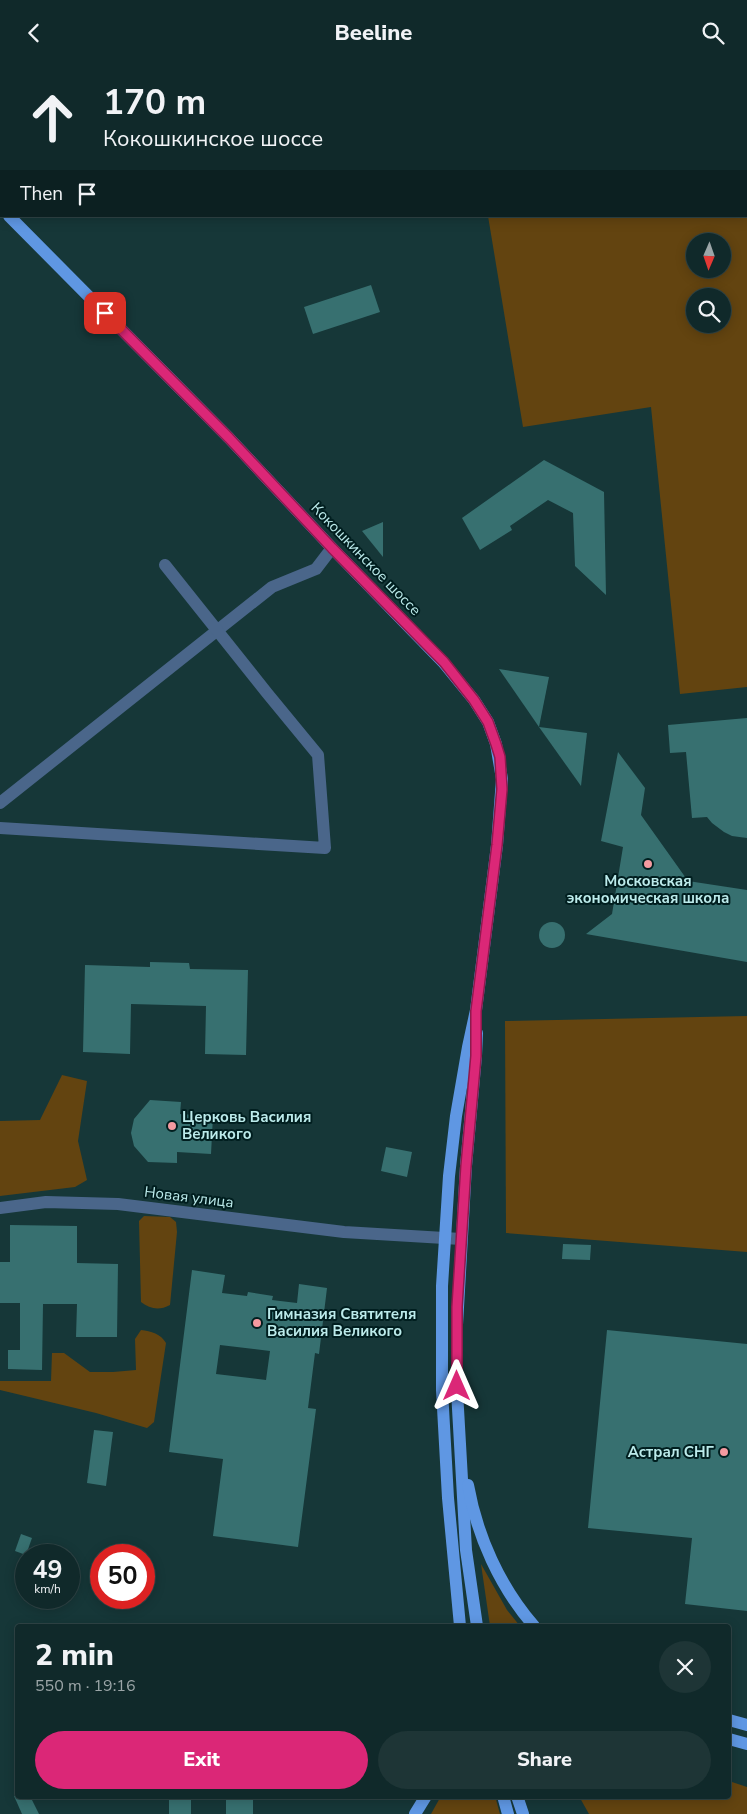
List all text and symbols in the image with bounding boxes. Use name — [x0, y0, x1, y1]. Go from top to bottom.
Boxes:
text: Beeline — [335, 18, 412, 48]
icon: back — [20, 19, 48, 47]
icon: search — [699, 19, 727, 47]
text: 170 m — [103, 79, 206, 126]
icon: ahead — [20, 85, 85, 150]
text: Кокошкинское шоссе — [103, 124, 323, 154]
icon: arrive — [73, 180, 101, 208]
text: Then — [20, 181, 63, 207]
north arrow — [686, 233, 731, 277]
map controls — [686, 233, 731, 333]
button: search — [686, 288, 731, 333]
pin — [84, 292, 126, 334]
icon: arrive — [91, 299, 119, 327]
street label: Кокошкинское шоссе — [307, 498, 425, 620]
marker: Московская экономическая школа — [642, 858, 654, 870]
place label: Московская экономическая школа — [567, 871, 729, 908]
place label: Церковь Василия Великого — [182, 1107, 311, 1144]
marker: Церковь Василия Великого — [166, 1120, 178, 1132]
street label: Новая улица — [143, 1182, 235, 1212]
place label: Гимназия Святителя Василия Великого — [267, 1304, 416, 1341]
marker: Гимназия Святителя Василия Великого — [251, 1317, 263, 1329]
position arrow — [430, 1359, 482, 1411]
place label: Астрал СНГ — [628, 1442, 715, 1462]
marker: Астрал СНГ — [718, 1446, 730, 1458]
speed limit sign: 50 — [90, 1544, 155, 1609]
text: 49 — [32, 1553, 63, 1587]
text: km/h — [34, 1581, 61, 1597]
text: 2 min — [35, 1635, 114, 1676]
button: close — [659, 1641, 711, 1693]
text: 550 m · 19:16 — [35, 1675, 136, 1697]
button: Exit — [35, 1731, 368, 1789]
button: Share — [378, 1731, 711, 1789]

